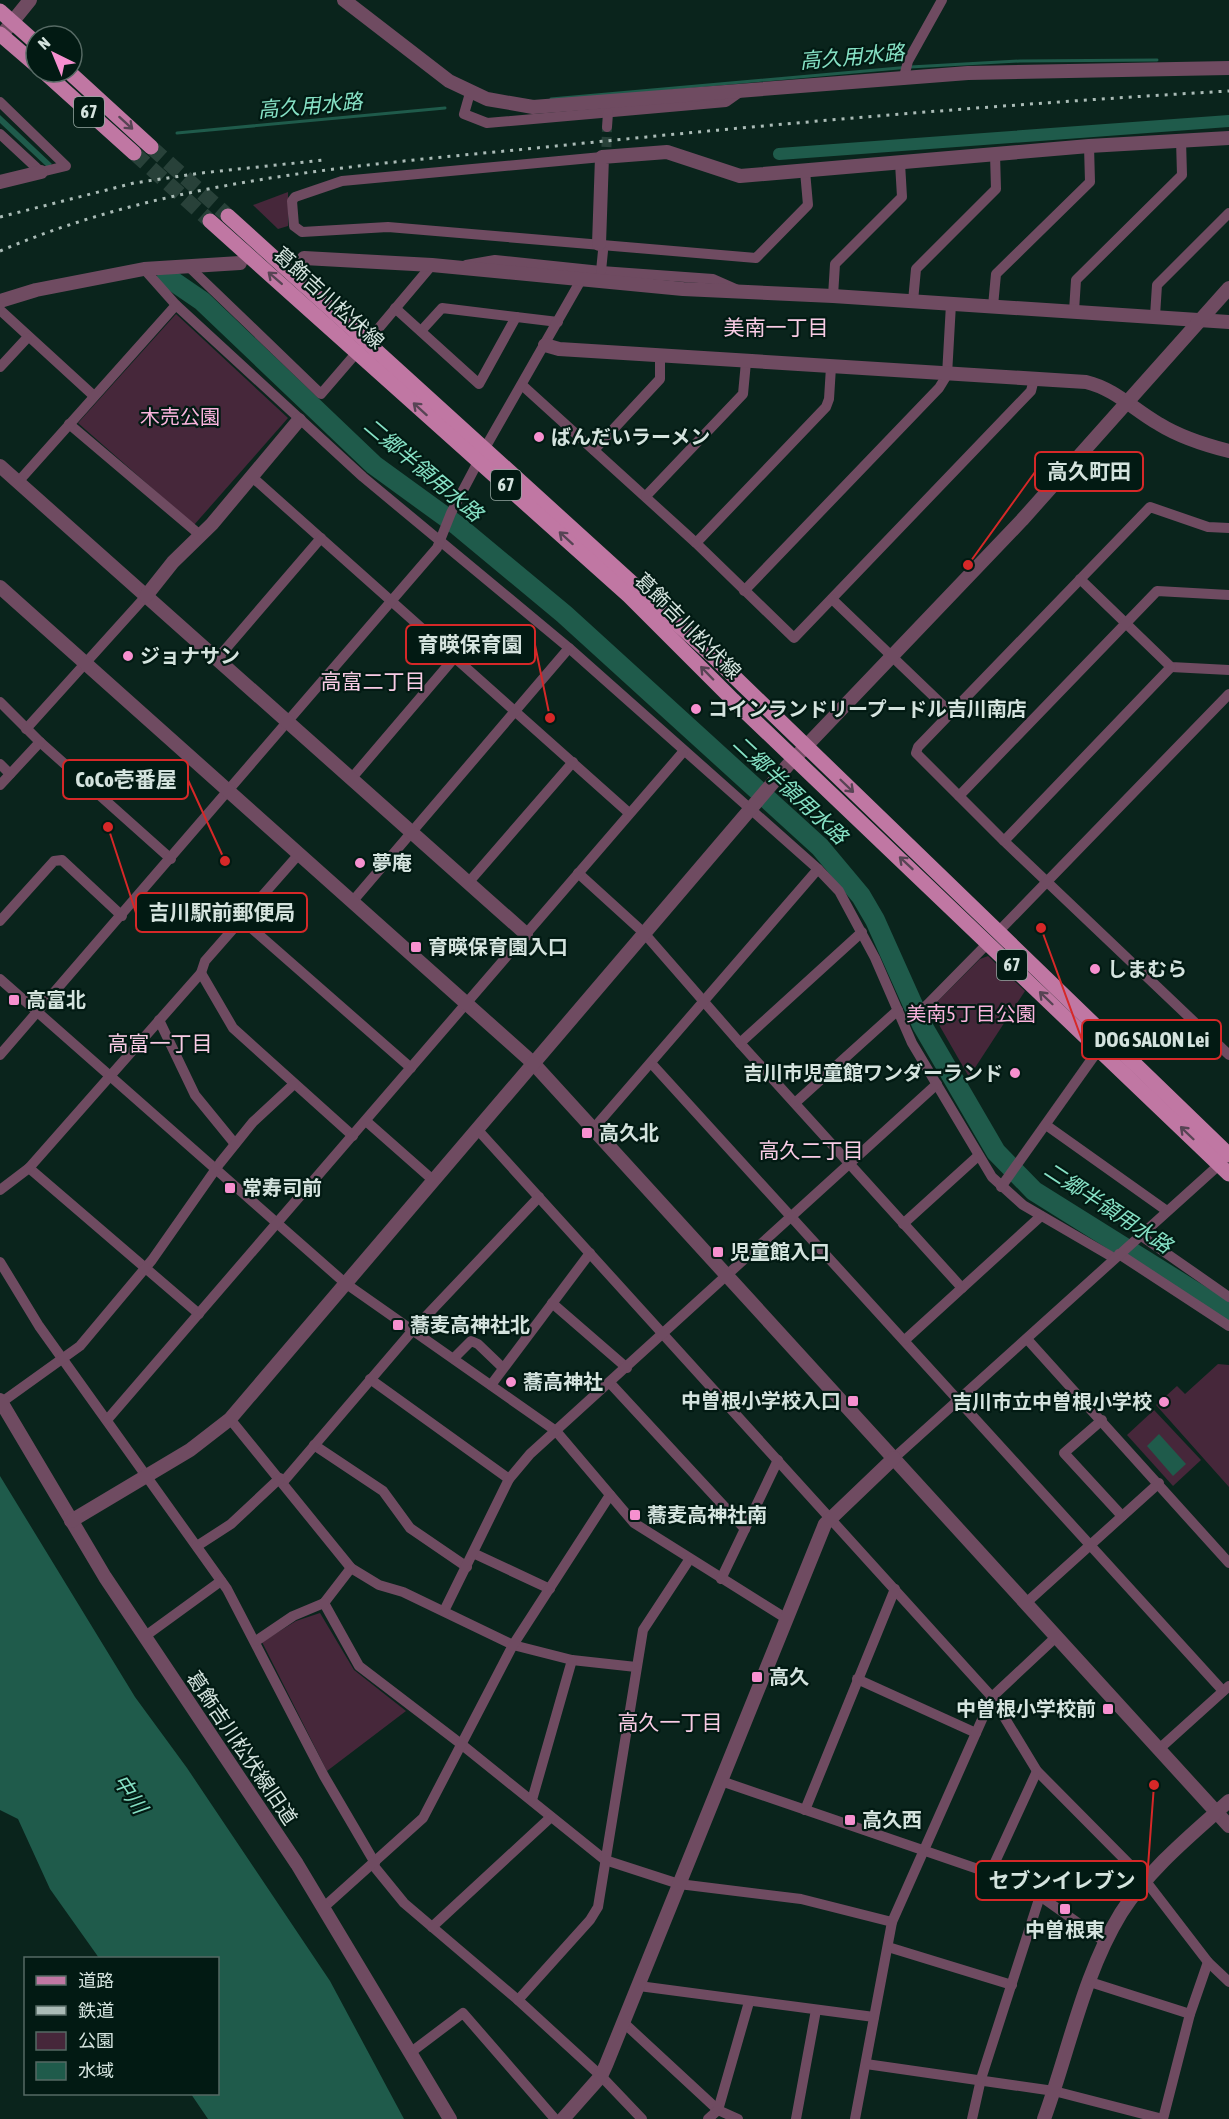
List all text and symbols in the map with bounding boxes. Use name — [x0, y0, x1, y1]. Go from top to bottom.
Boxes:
north arrow — [24, 24, 84, 84]
text: N — [34, 33, 53, 53]
water label: 高久用水路 — [799, 39, 907, 73]
water label: 高久用水路 — [257, 88, 365, 122]
road number: 67 — [74, 97, 104, 127]
one-way arrow — [118, 116, 133, 130]
street label: 葛飾吉川松伏線 — [270, 242, 389, 353]
one-way arrow — [268, 271, 283, 285]
district label: 美南一丁目 — [724, 315, 829, 339]
one-way arrow — [413, 401, 428, 416]
park label: 木売公園 — [140, 405, 220, 428]
water label: 二郷半領用水路 — [360, 413, 489, 527]
place label: ばんだいラーメン — [551, 425, 710, 448]
marker: ばんだいラーメン — [532, 430, 546, 444]
callout: 高久町田 — [1035, 452, 1143, 491]
text: 高久町田 — [1047, 459, 1131, 483]
road number: 67 — [491, 470, 521, 500]
one-way arrow — [559, 531, 574, 545]
street label: 葛飾吉川松伏線 — [631, 568, 746, 683]
callout: 育暎保育園 — [406, 625, 535, 664]
text: 育暎保育園 — [418, 632, 523, 656]
place label: ジョナサン — [140, 644, 240, 667]
marker: ジョナサン — [121, 649, 135, 663]
one-way arrow — [699, 666, 714, 681]
district label: 高富二丁目 — [321, 669, 426, 693]
place label: コインランドリープードル吉川南店 — [708, 697, 1027, 720]
marker: コインランドリープードル吉川南店 — [689, 702, 703, 716]
water label: 二郷半領用水路 — [729, 730, 854, 850]
callout: CoCo壱番屋 — [63, 760, 188, 799]
text: CoCo壱番屋 — [75, 767, 177, 791]
one-way arrow — [840, 778, 855, 793]
place label: 夢庵 — [372, 851, 412, 874]
one-way arrow — [898, 855, 913, 870]
marker: 夢庵 — [353, 856, 367, 870]
callout: 吉川駅前郵便局 — [136, 893, 307, 932]
text: 吉川駅前郵便局 — [149, 900, 296, 924]
place label: 育暎保育園入口 — [428, 935, 568, 958]
marker: 育暎保育園入口 — [409, 940, 423, 954]
road number: 67 — [997, 950, 1027, 980]
place label: しまむら — [1107, 957, 1187, 980]
marker: しまむら — [1088, 962, 1102, 976]
place label: 高富北 — [26, 988, 86, 1011]
one-way arrow — [1039, 990, 1054, 1005]
marker: 高富北 — [7, 993, 21, 1007]
park label: 美南5丁目公園 — [906, 1002, 1036, 1025]
callout: DOG SALON Lei — [1082, 1020, 1221, 1059]
text: DOG SALON Lei — [1095, 1027, 1209, 1051]
district label: 高富一丁目 — [108, 1031, 213, 1055]
place label: 吉川市児童館ワンダーランド — [743, 1061, 1003, 1084]
marker: 吉川市児童館ワンダーランド — [1008, 1066, 1022, 1080]
place label: 高久北 — [599, 1121, 659, 1144]
marker: 高久北 — [580, 1126, 594, 1140]
one-way arrow — [1179, 1126, 1194, 1140]
district label: 高久二丁目 — [759, 1138, 864, 1162]
water label: 二郷半領用水路 — [1040, 1157, 1178, 1258]
place label: 常寿司前 — [242, 1176, 322, 1199]
marker: 常寿司前 — [223, 1181, 237, 1195]
place label: 児童館入口 — [730, 1240, 830, 1263]
marker: 児童館入口 — [711, 1245, 725, 1259]
place label: 蕎麦高神社北 — [410, 1313, 530, 1336]
marker: 蕎麦高神社北 — [391, 1318, 405, 1332]
place label: 蕎高神社 — [523, 1370, 603, 1393]
marker: 蕎高神社 — [504, 1375, 518, 1389]
place label: 中曽根小学校入口 — [681, 1389, 841, 1412]
place label: 吉川市立中曽根小学校 — [952, 1390, 1152, 1413]
marker: 中曽根小学校入口 — [846, 1394, 860, 1408]
marker: 吉川市立中曽根小学校 — [1157, 1395, 1171, 1409]
place label: 蕎麦高神社南 — [647, 1503, 767, 1526]
marker: 蕎麦高神社南 — [628, 1508, 642, 1522]
place label: 高久 — [769, 1665, 809, 1688]
street label: 葛飾吉川松伏線旧道 — [183, 1667, 302, 1829]
marker: 高久 — [750, 1670, 764, 1684]
place label: 中曽根小学校前 — [956, 1697, 1096, 1720]
marker: 中曽根小学校前 — [1101, 1702, 1115, 1716]
district label: 高久一丁目 — [618, 1710, 723, 1734]
water label: 中川 — [109, 1769, 154, 1819]
place label: 高久西 — [862, 1808, 922, 1831]
marker: 高久西 — [843, 1813, 857, 1827]
callout: セブンイレブン — [976, 1861, 1147, 1900]
text: セブンイレブン — [989, 1868, 1136, 1892]
marker: 中曽根東 — [1058, 1902, 1072, 1916]
place label: 中曽根東 — [1025, 1918, 1105, 1941]
legend — [24, 1957, 219, 2095]
text: 道路 — [78, 1970, 114, 1991]
text: 鉄道 — [78, 2000, 114, 2021]
text: 公園 — [78, 2030, 114, 2051]
text: 水域 — [78, 2060, 114, 2081]

